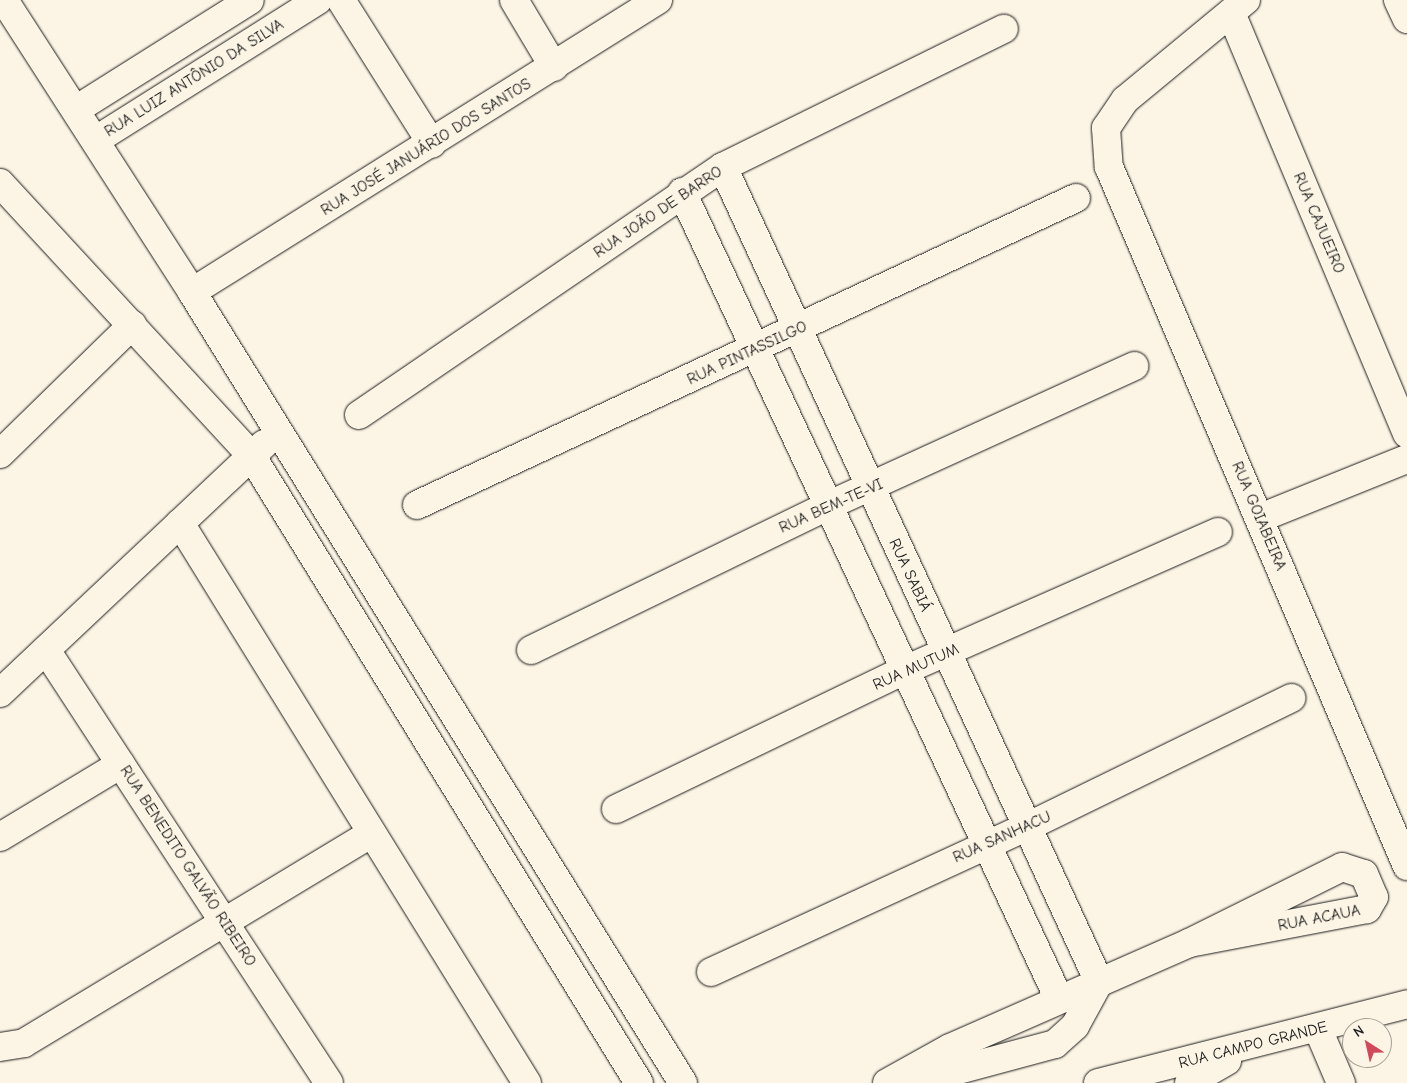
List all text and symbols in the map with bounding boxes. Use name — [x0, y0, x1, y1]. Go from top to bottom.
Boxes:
street label: RUA LUIZ ANTÔNIO DA SILVA — [101, 15, 287, 141]
street label: RUA JOSÉ JANUÁRIO DOS SANTOS — [317, 74, 535, 220]
street label: RUA JOÃO DE BARRO — [590, 162, 726, 262]
street label: RUA CAJUEIRO — [1289, 169, 1349, 277]
street label: RUA PINTASSILGO — [684, 317, 810, 389]
street label: RUA GOIABEIRA — [1227, 459, 1291, 573]
street label: RUA BEM-TE-VI — [776, 474, 886, 538]
street label: RUA SABIÁ — [885, 535, 935, 615]
street label: RUA MUTUM — [870, 639, 962, 695]
street label: RUA BENEDITO GALVÃO RIBEIRO — [116, 762, 260, 970]
street label: RUA SANHACU — [950, 807, 1054, 867]
street label: RUA ACAUA — [1276, 901, 1362, 935]
street label: RUA CAMPO GRANDE — [1177, 1017, 1329, 1073]
north arrow — [1342, 1018, 1392, 1068]
text: N — [1350, 1022, 1367, 1041]

